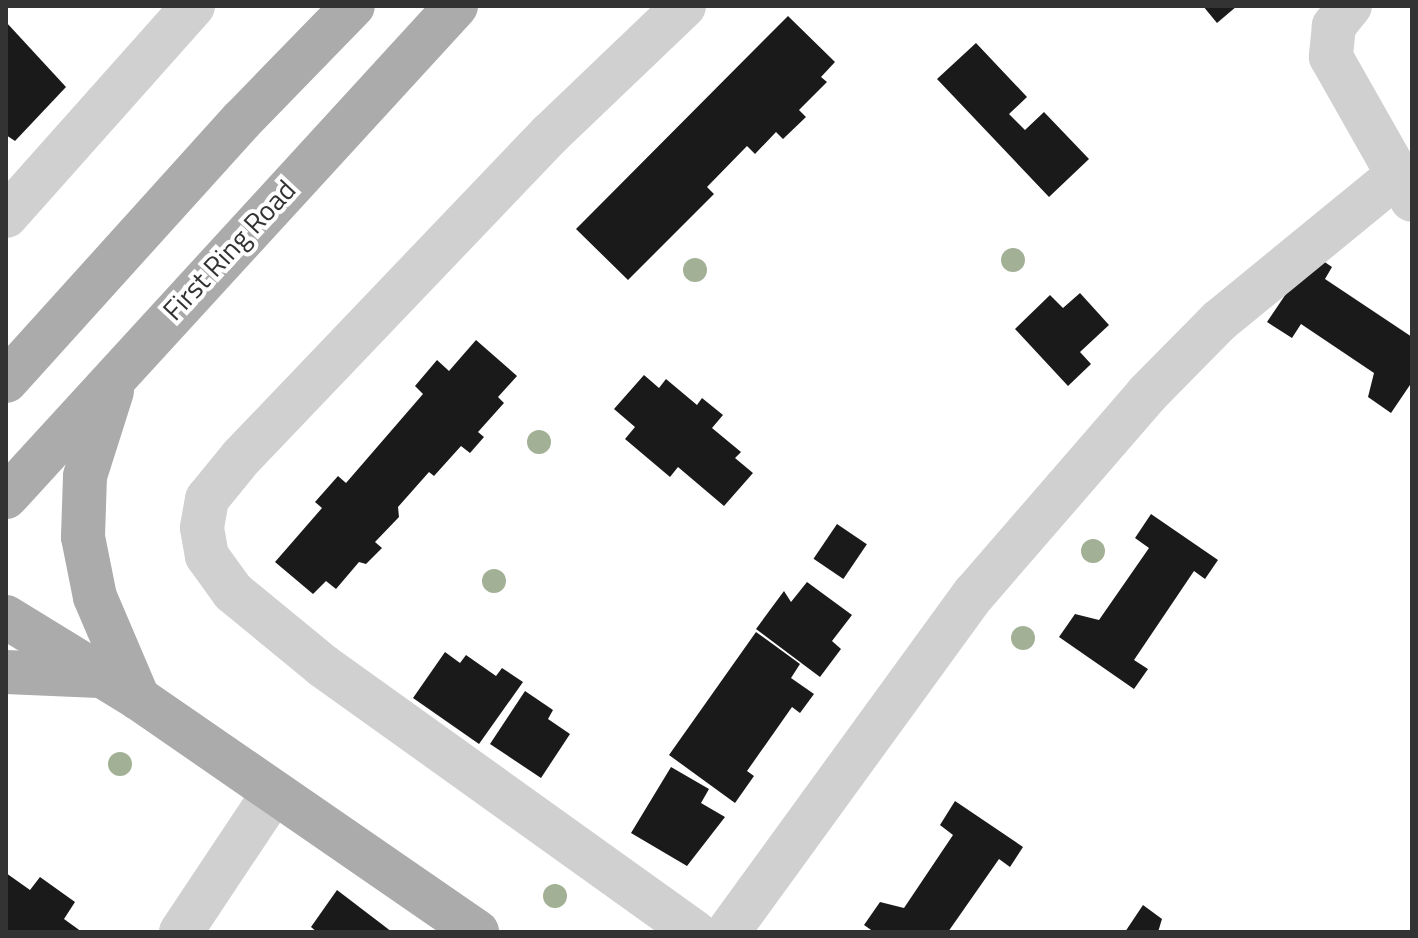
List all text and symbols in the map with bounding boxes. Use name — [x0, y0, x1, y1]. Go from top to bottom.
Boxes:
street label: First Ring Road — [156, 173, 302, 327]

